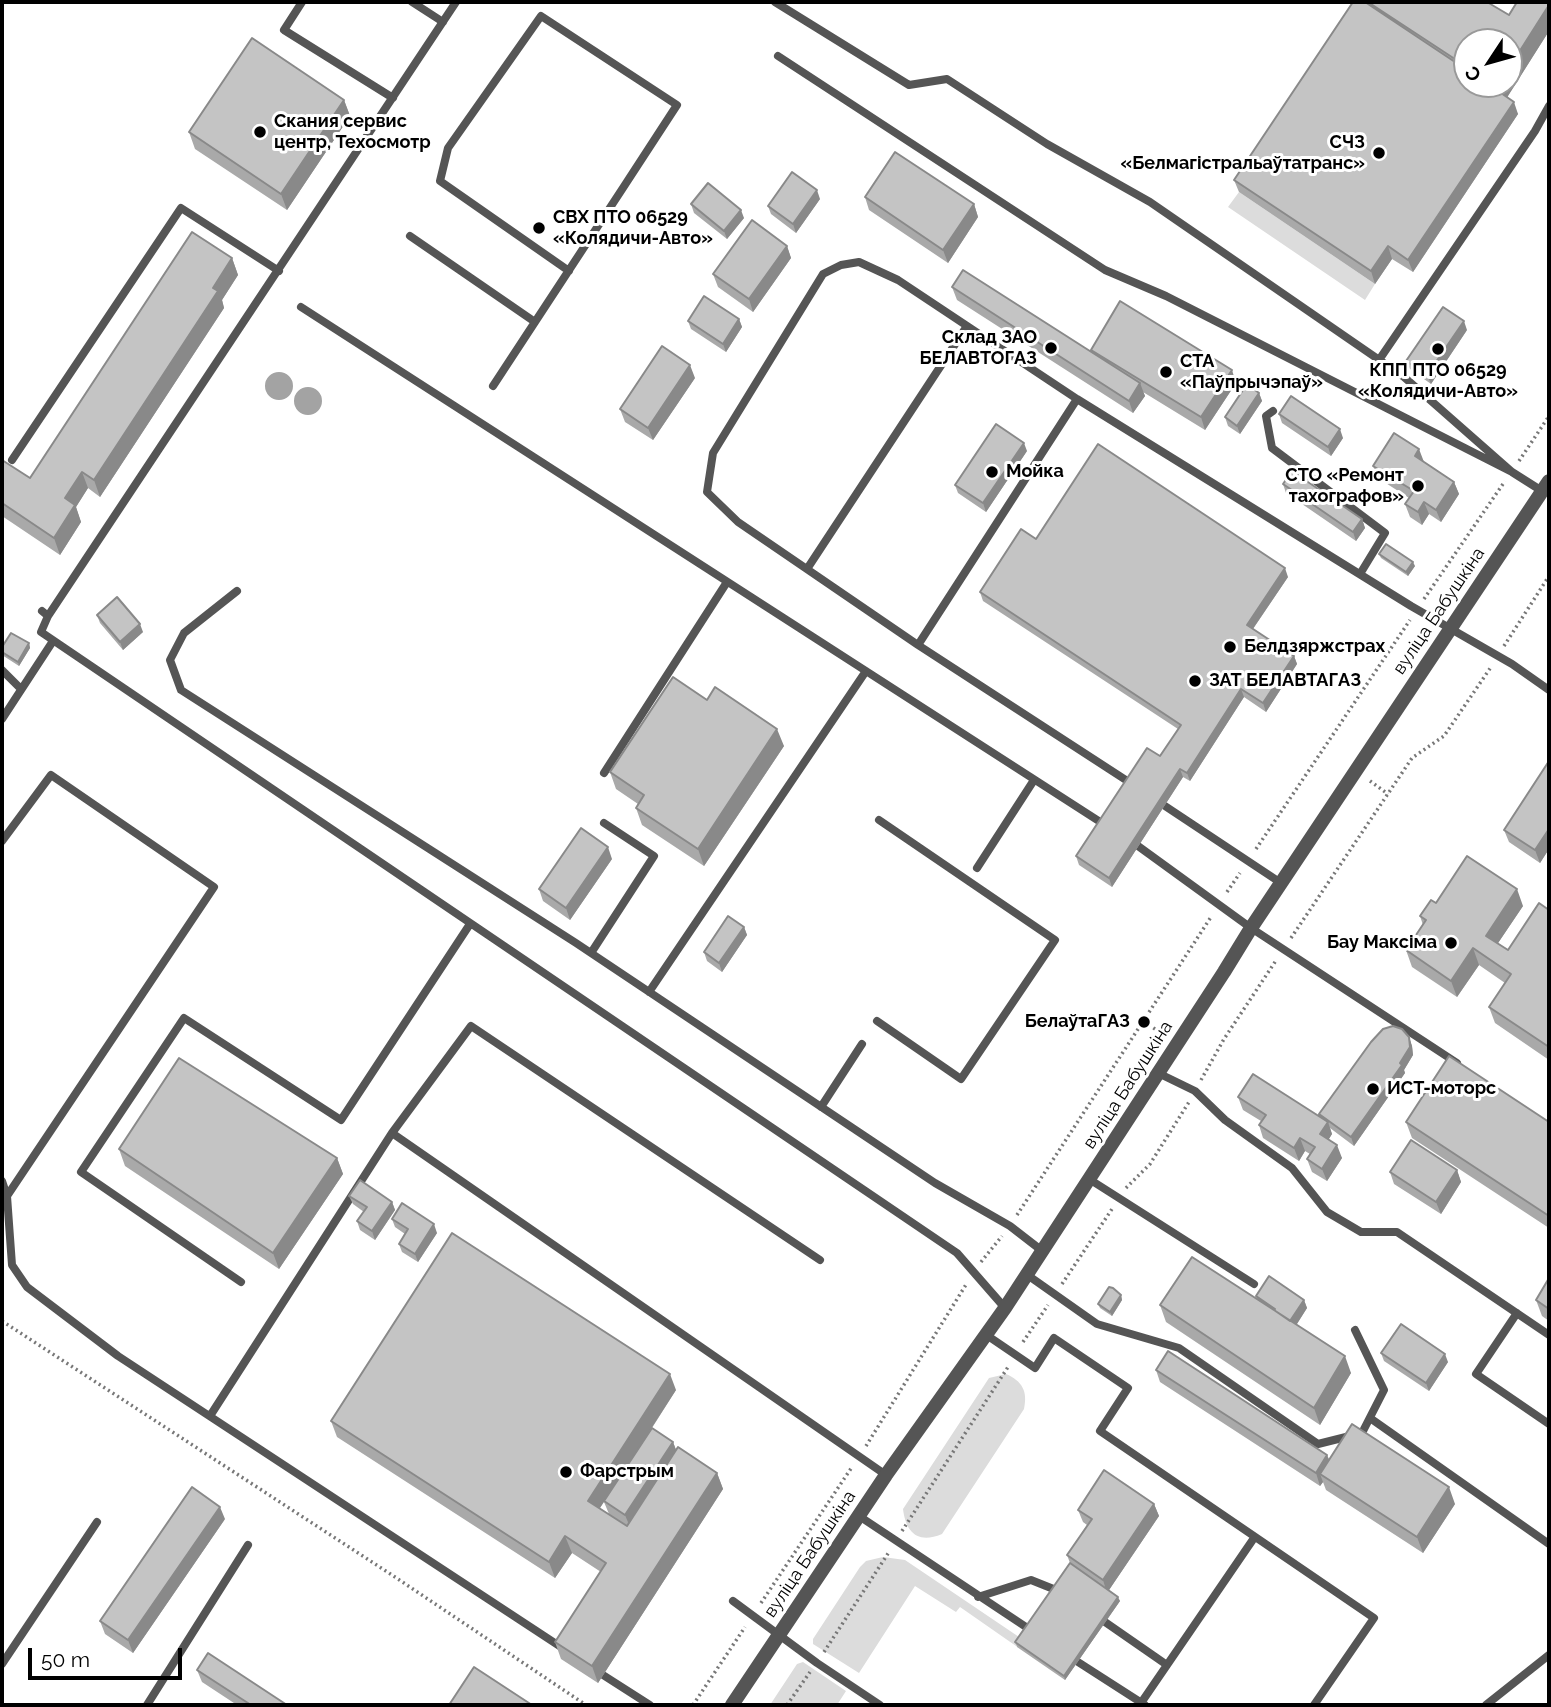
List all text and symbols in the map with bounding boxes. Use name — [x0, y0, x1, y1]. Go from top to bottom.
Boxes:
north arrow — [1453, 28, 1523, 98]
text: С — [1460, 62, 1485, 86]
place label: Скания сервис центр, Техосмотр — [274, 111, 431, 154]
marker: Скания сервис центр, Техосмотр — [252, 124, 268, 140]
place label: СЧЗ «Белмагістральаўтатранс» — [1121, 132, 1365, 174]
marker: СЧЗ «Белмагістральаўтатранс» — [1371, 145, 1387, 161]
place label: СВХ ПТО 06529 «Колядичи-Авто» — [553, 207, 713, 249]
marker: СВХ ПТО 06529 «Колядичи-Авто» — [531, 220, 547, 236]
place label: Склад ЗАО БЕЛАВТОГАЗ — [920, 327, 1037, 370]
marker: Склад ЗАО БЕЛАВТОГАЗ — [1043, 340, 1059, 356]
marker: КПП ПТО 06529 «Колядичи-Авто» — [1430, 341, 1446, 357]
place label: СТА «Паўпрычэпаў» — [1180, 351, 1323, 394]
place label: КПП ПТО 06529 «Колядичи-Авто» — [1358, 360, 1518, 402]
marker: СТА «Паўпрычэпаў» — [1158, 364, 1174, 380]
place label: Мойка — [1006, 461, 1064, 483]
marker: Мойка — [984, 464, 1000, 480]
place label: СТО «Ремонт тахографов» — [1285, 465, 1404, 508]
marker: СТО «Ремонт тахографов» — [1410, 478, 1426, 494]
street label: вуліца Бабушкіна — [1389, 544, 1489, 678]
place label: Белдзяржстрах — [1244, 636, 1385, 658]
marker: Белдзяржстрах — [1222, 639, 1238, 655]
place label: ЗАТ БЕЛАВТАГАЗ — [1209, 670, 1361, 692]
marker: ЗАТ БЕЛАВТАГАЗ — [1187, 673, 1203, 689]
place label: Бау Максіма — [1327, 932, 1437, 954]
marker: Бау Максіма — [1443, 935, 1459, 951]
place label: БелаўтаГАЗ — [1025, 1011, 1130, 1033]
marker: БелаўтаГАЗ — [1136, 1014, 1152, 1030]
street label: вуліца Бабушкіна — [1079, 1017, 1177, 1153]
place label: ИСТ-моторс — [1387, 1078, 1496, 1100]
marker: ИСТ-моторс — [1365, 1081, 1381, 1097]
place label: Фарстрым — [580, 1461, 674, 1483]
marker: Фарстрым — [558, 1464, 574, 1480]
street label: вуліца Бабушкіна — [760, 1487, 860, 1621]
scale bar — [32, 1634, 186, 1678]
text: 50 m — [41, 1647, 90, 1672]

